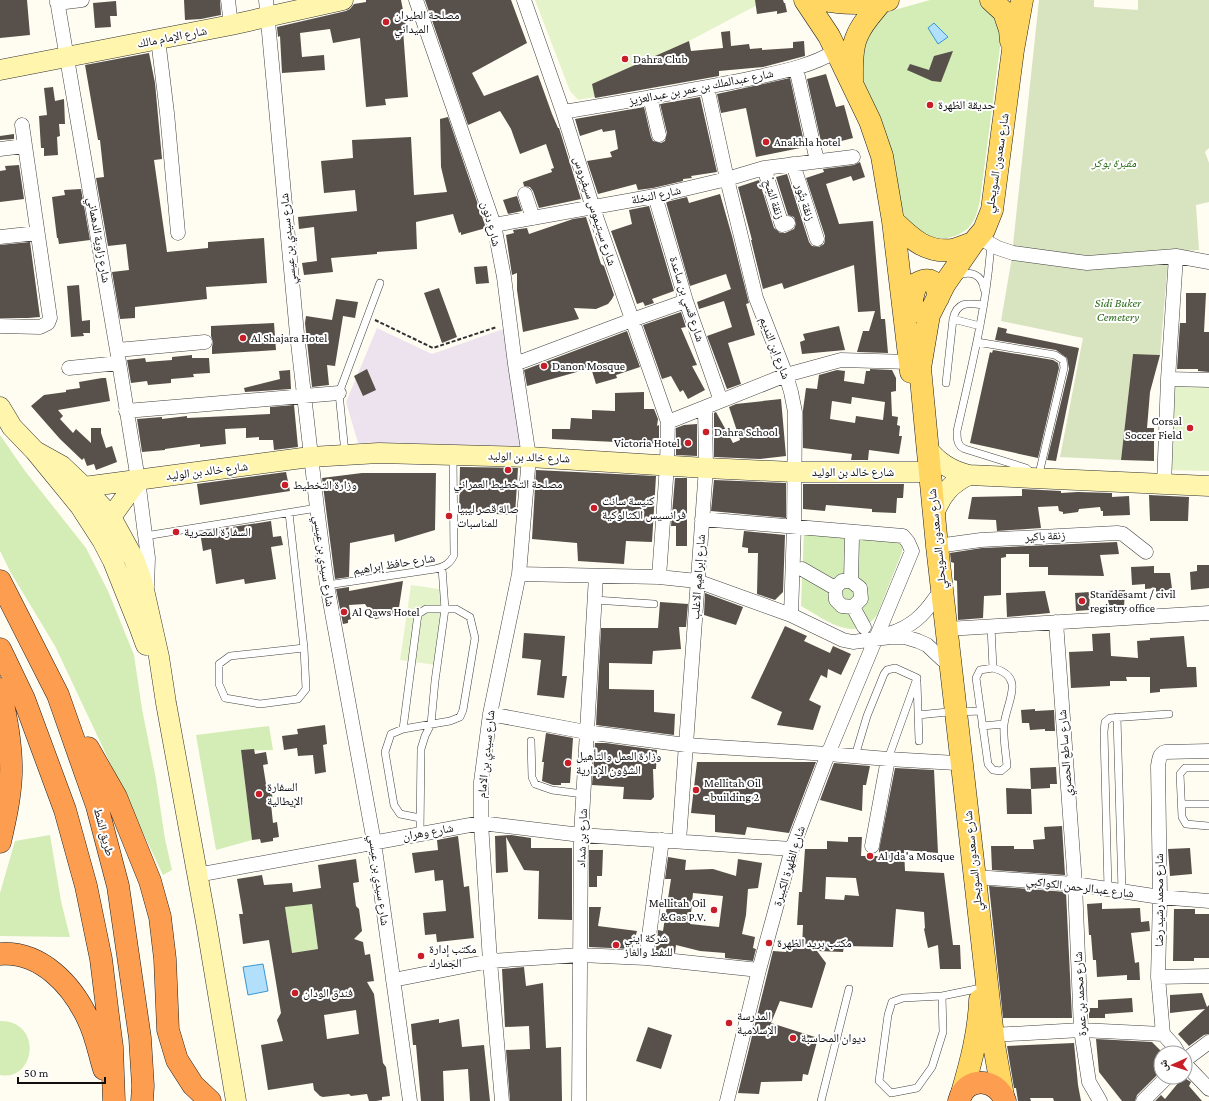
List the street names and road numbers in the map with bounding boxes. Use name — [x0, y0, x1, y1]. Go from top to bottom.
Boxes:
street label: شارع الإمام مالك — [136, 23, 208, 52]
street label: شارع عبدالملك بن عمر بن عبدالعزيز — [626, 66, 775, 109]
street label: شارع سعدون السويحلي — [982, 112, 1015, 214]
street label: شارع سبتيموس سيفيروس — [570, 155, 619, 268]
street label: ْزنقة الشِحٍ — [758, 177, 787, 222]
street label: زنقة بتٌور — [792, 181, 818, 223]
street label: شارع النخلة — [630, 183, 682, 208]
street label: شارع سيدي بن عيسي — [277, 192, 302, 285]
street label: شارع زاوية الدهماني — [82, 196, 113, 285]
street label: شارع دنون — [477, 200, 504, 248]
street label: شارع قسي بن ساعدة — [664, 255, 707, 344]
street label: شارع ابن النديم — [756, 315, 793, 382]
street label: شارع خالد بن الوليد — [488, 449, 570, 466]
street label: شارع خالد بن الوليد — [165, 459, 249, 484]
street label: شارع خالد بن الوليد — [812, 465, 894, 480]
street label: شارع سعدون السويحلي — [925, 488, 952, 590]
street label: شارع سيدي بن عيسي — [308, 515, 337, 608]
street label: زنقة باكير — [1023, 528, 1066, 544]
street label: شارع إبراهيم الاغلب — [688, 534, 709, 620]
street label: شارع حافظ إبراهيم — [352, 551, 436, 578]
street label: شارع سيدي بن الامام — [474, 709, 501, 799]
street label: شارع ساطع الحصري — [1055, 709, 1078, 797]
street label: طريق الشط — [91, 806, 117, 858]
street label: شارع بن شداد — [574, 808, 591, 868]
street label: شارع سعدون السويحلي — [961, 810, 988, 912]
street label: شارع وهران — [401, 821, 455, 844]
street label: شارع الظهرة الكبيرة — [770, 824, 809, 908]
street label: شارع سيدي بن عيسي — [363, 834, 392, 927]
street label: شارع محمد رشيد رضا — [1152, 853, 1167, 947]
street label: شارع عبدالرحمن الكواكبي — [1025, 873, 1135, 904]
street label: شارع محمد بن عمرة — [1071, 951, 1090, 1037]

